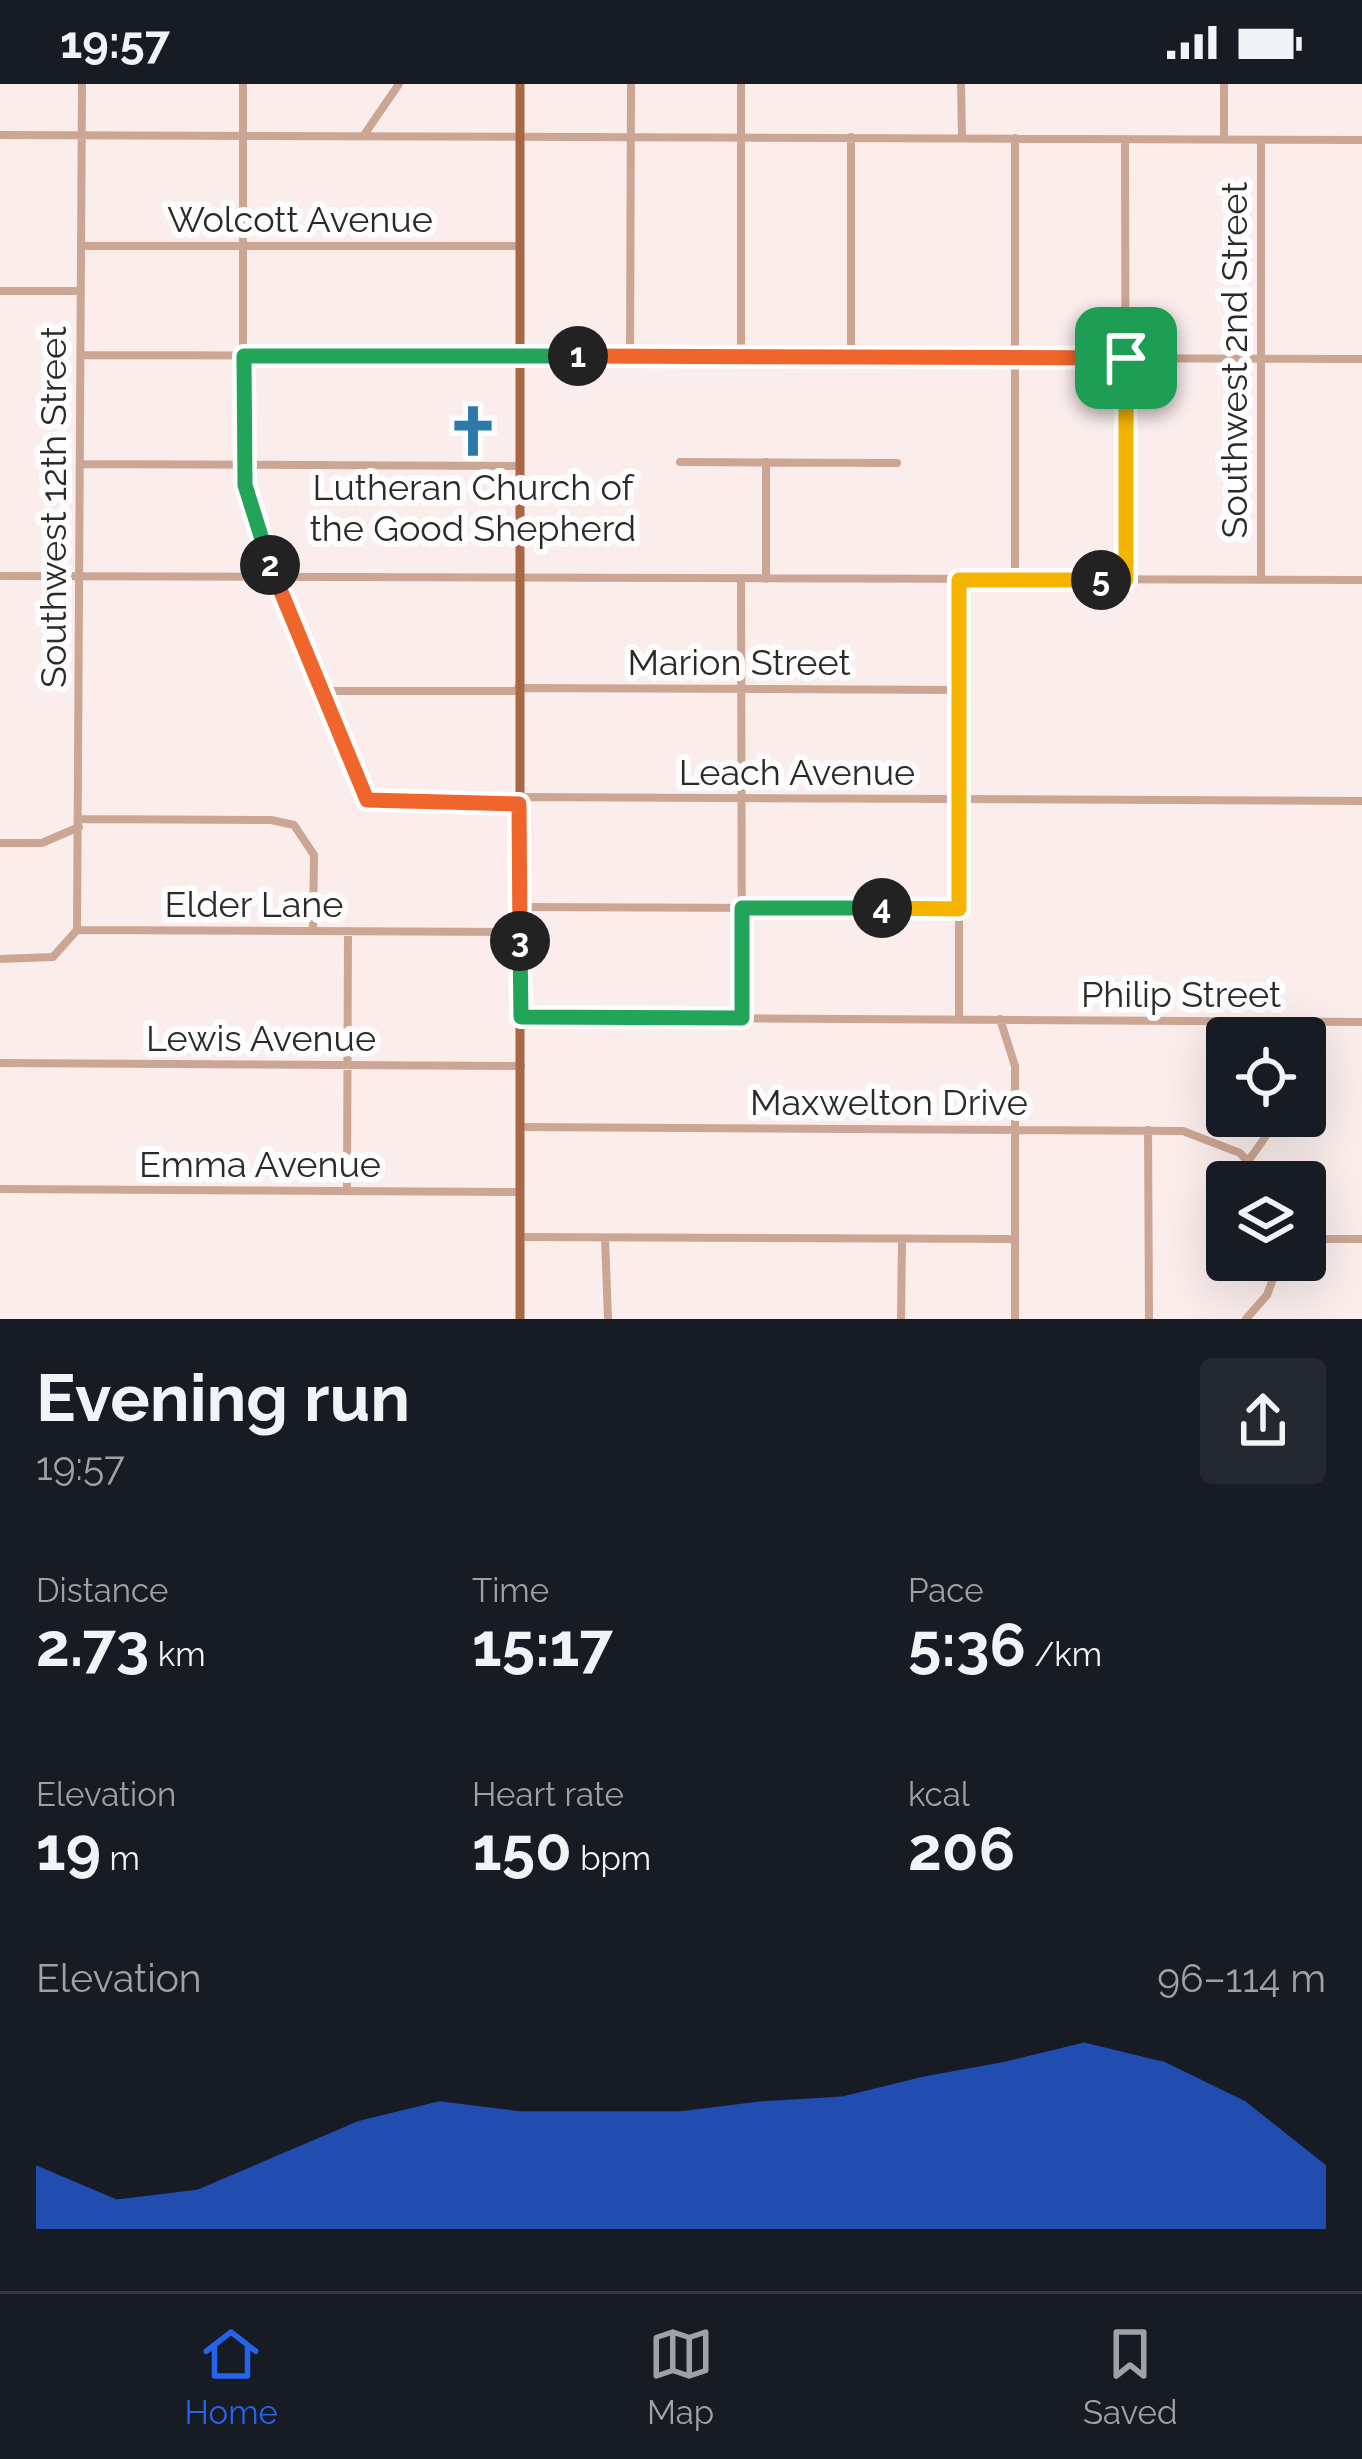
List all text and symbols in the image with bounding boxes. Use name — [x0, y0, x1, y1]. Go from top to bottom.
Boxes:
text: 19:57 — [60, 16, 170, 69]
street label: Southwest 2nd Street — [1213, 182, 1255, 538]
street label: Wolcott Avenue — [167, 198, 433, 240]
pin — [1075, 307, 1177, 409]
icon: arrive — [1093, 325, 1159, 391]
street label: Southwest 12th Street — [32, 326, 74, 688]
pin: 1 — [548, 326, 608, 386]
text: 1 — [570, 336, 586, 375]
church icon: Lutheran Church of the Good Shepherd — [444, 402, 502, 460]
place label: Lutheran Church of the Good Shepherd — [310, 466, 636, 549]
pin: 2 — [240, 535, 300, 595]
text: 2 — [261, 545, 279, 584]
pin: 5 — [1071, 550, 1131, 610]
text: 5 — [1092, 560, 1110, 599]
street label: Marion Street — [628, 641, 850, 683]
street label: Leach Avenue — [679, 751, 915, 793]
pin: 4 — [852, 878, 912, 938]
street label: Elder Lane — [165, 883, 343, 925]
text: 4 — [873, 888, 891, 927]
pin: 3 — [490, 911, 550, 971]
text: 3 — [511, 921, 529, 960]
street label: Philip Street — [1081, 973, 1281, 1015]
street label: Lewis Avenue — [146, 1017, 376, 1059]
map controls — [1206, 1017, 1326, 1281]
button: locate — [1206, 1017, 1326, 1137]
street label: Maxwelton Drive — [750, 1081, 1028, 1123]
street label: Emma Avenue — [139, 1143, 381, 1185]
button: layers — [1206, 1161, 1326, 1281]
button: share — [1200, 1358, 1326, 1484]
text: Evening run — [36, 1359, 410, 1436]
text: 19:57 — [36, 1443, 125, 1489]
text: Distance — [36, 1571, 168, 1610]
text: Time — [472, 1571, 549, 1610]
text: Pace — [908, 1571, 984, 1610]
text: 2.73 — [36, 1610, 149, 1680]
text: 15:17 — [472, 1610, 613, 1680]
text: 5:36 — [908, 1610, 1026, 1680]
text: km — [149, 1635, 206, 1674]
text: /km — [1026, 1635, 1102, 1674]
text: Elevation — [36, 1775, 176, 1814]
text: Heart rate — [472, 1775, 624, 1814]
text: kcal — [908, 1775, 970, 1814]
text: 19 — [36, 1814, 101, 1884]
text: 150 — [472, 1814, 572, 1884]
text: 206 — [908, 1814, 1015, 1884]
text: m — [101, 1839, 140, 1878]
text: bpm — [572, 1839, 651, 1878]
text: Elevation — [36, 1955, 202, 2001]
text: 96–114 m — [1157, 1955, 1326, 2001]
tab: Home — [185, 2321, 278, 2432]
tab: Map — [647, 2321, 714, 2432]
tab: Saved — [1083, 2321, 1177, 2432]

